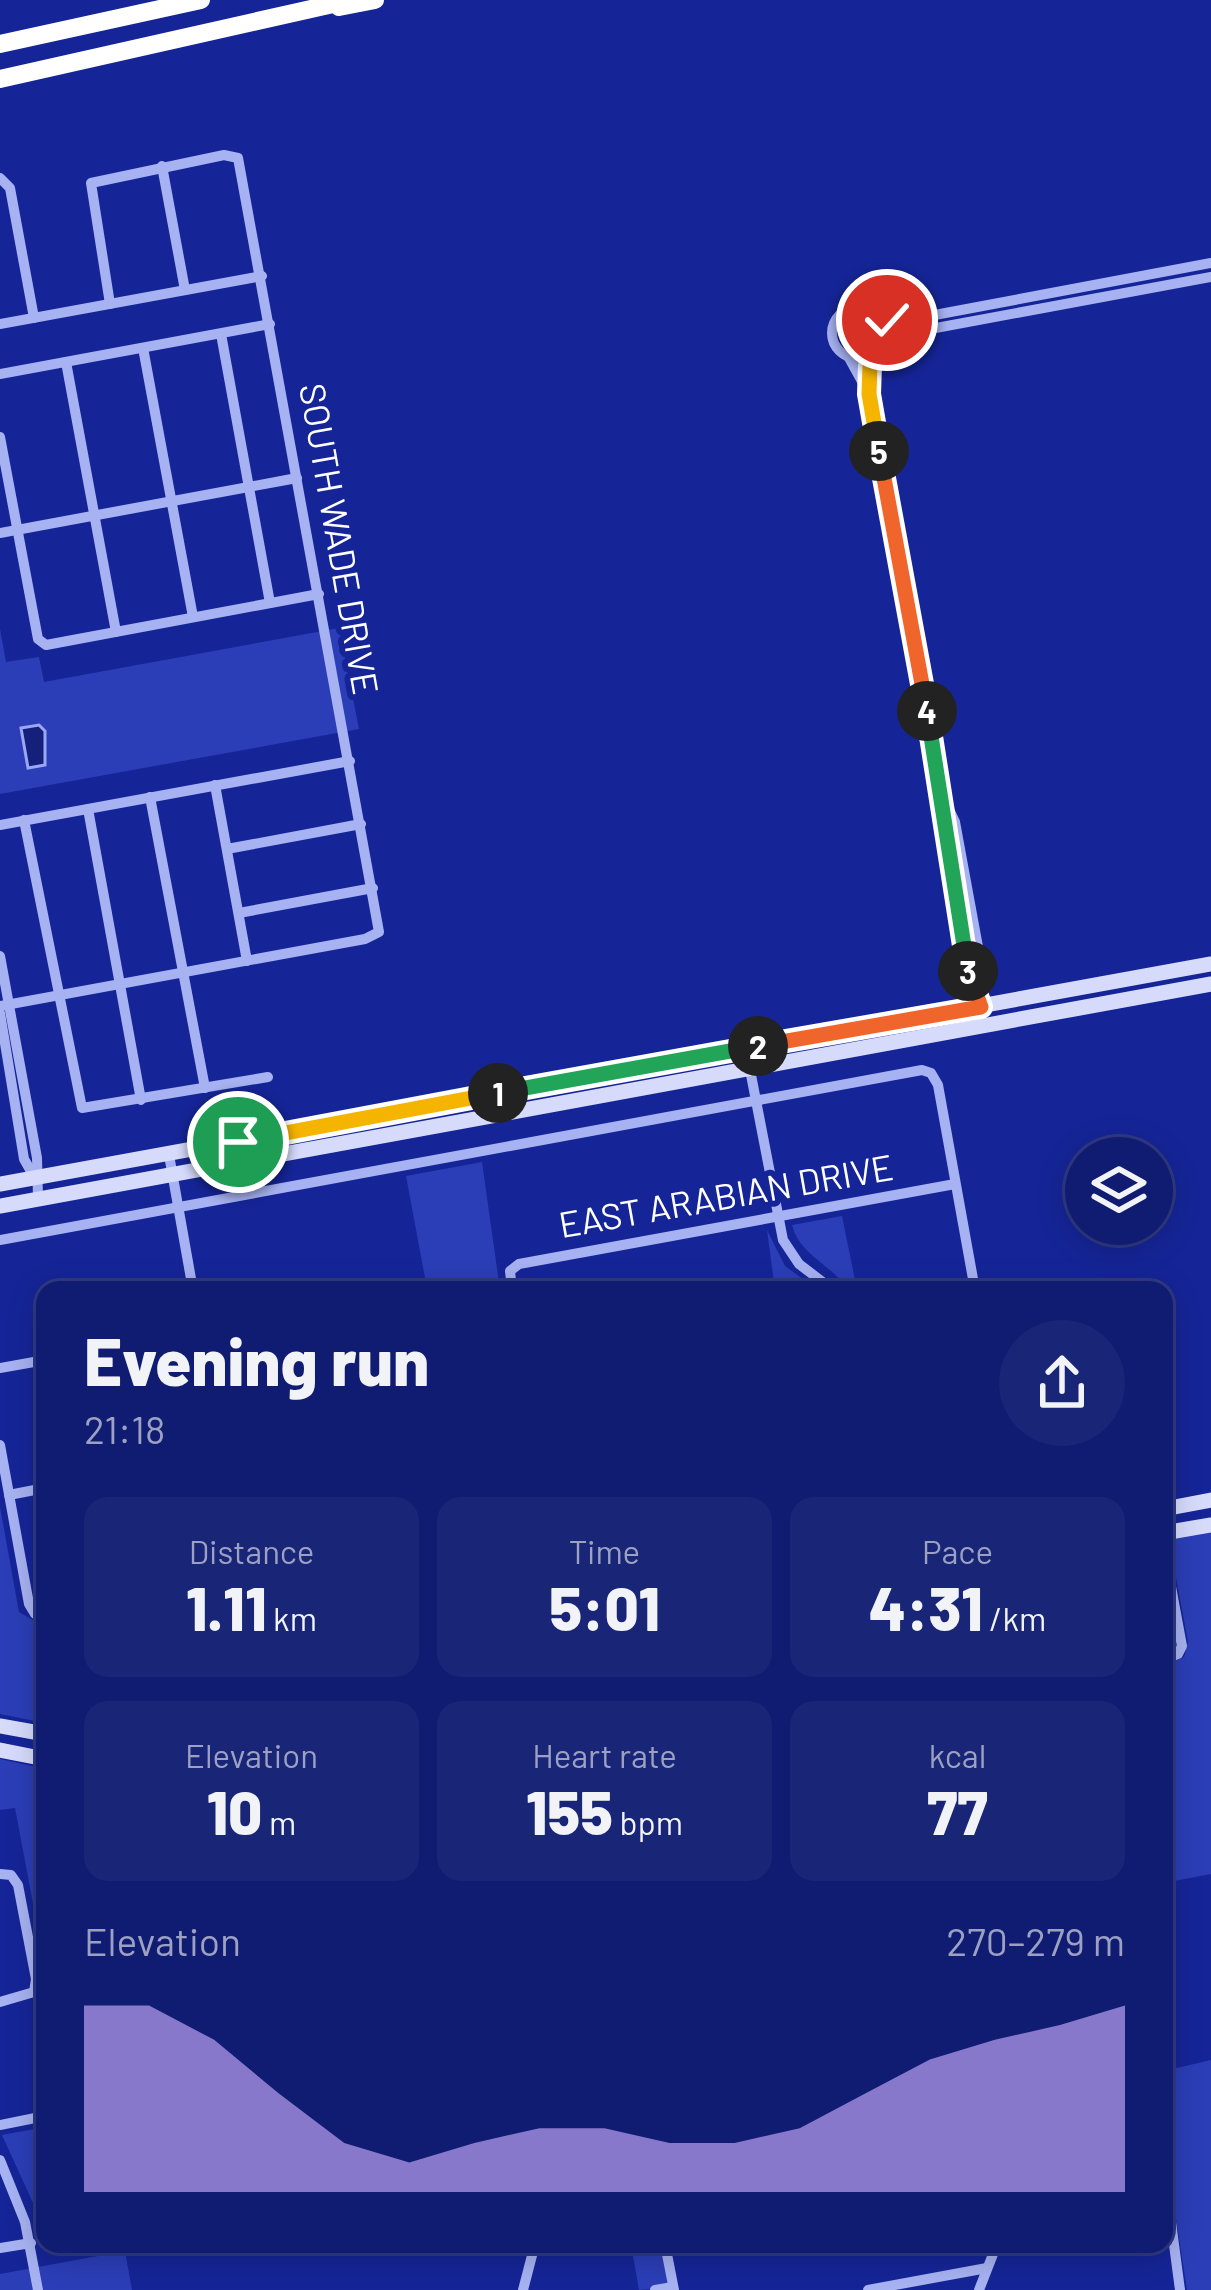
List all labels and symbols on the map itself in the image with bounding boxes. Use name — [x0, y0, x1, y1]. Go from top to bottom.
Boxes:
pin — [836, 269, 938, 371]
street label: SOUTH WADE DRIVE — [292, 380, 389, 698]
pin: 5 — [849, 421, 909, 481]
pin: 4 — [897, 681, 957, 741]
pin: 3 — [938, 941, 998, 1001]
pin: 2 — [728, 1016, 788, 1076]
pin: 1 — [468, 1063, 528, 1123]
pin — [187, 1091, 289, 1193]
street label: EAST ARABIAN DRIVE — [555, 1144, 896, 1245]

